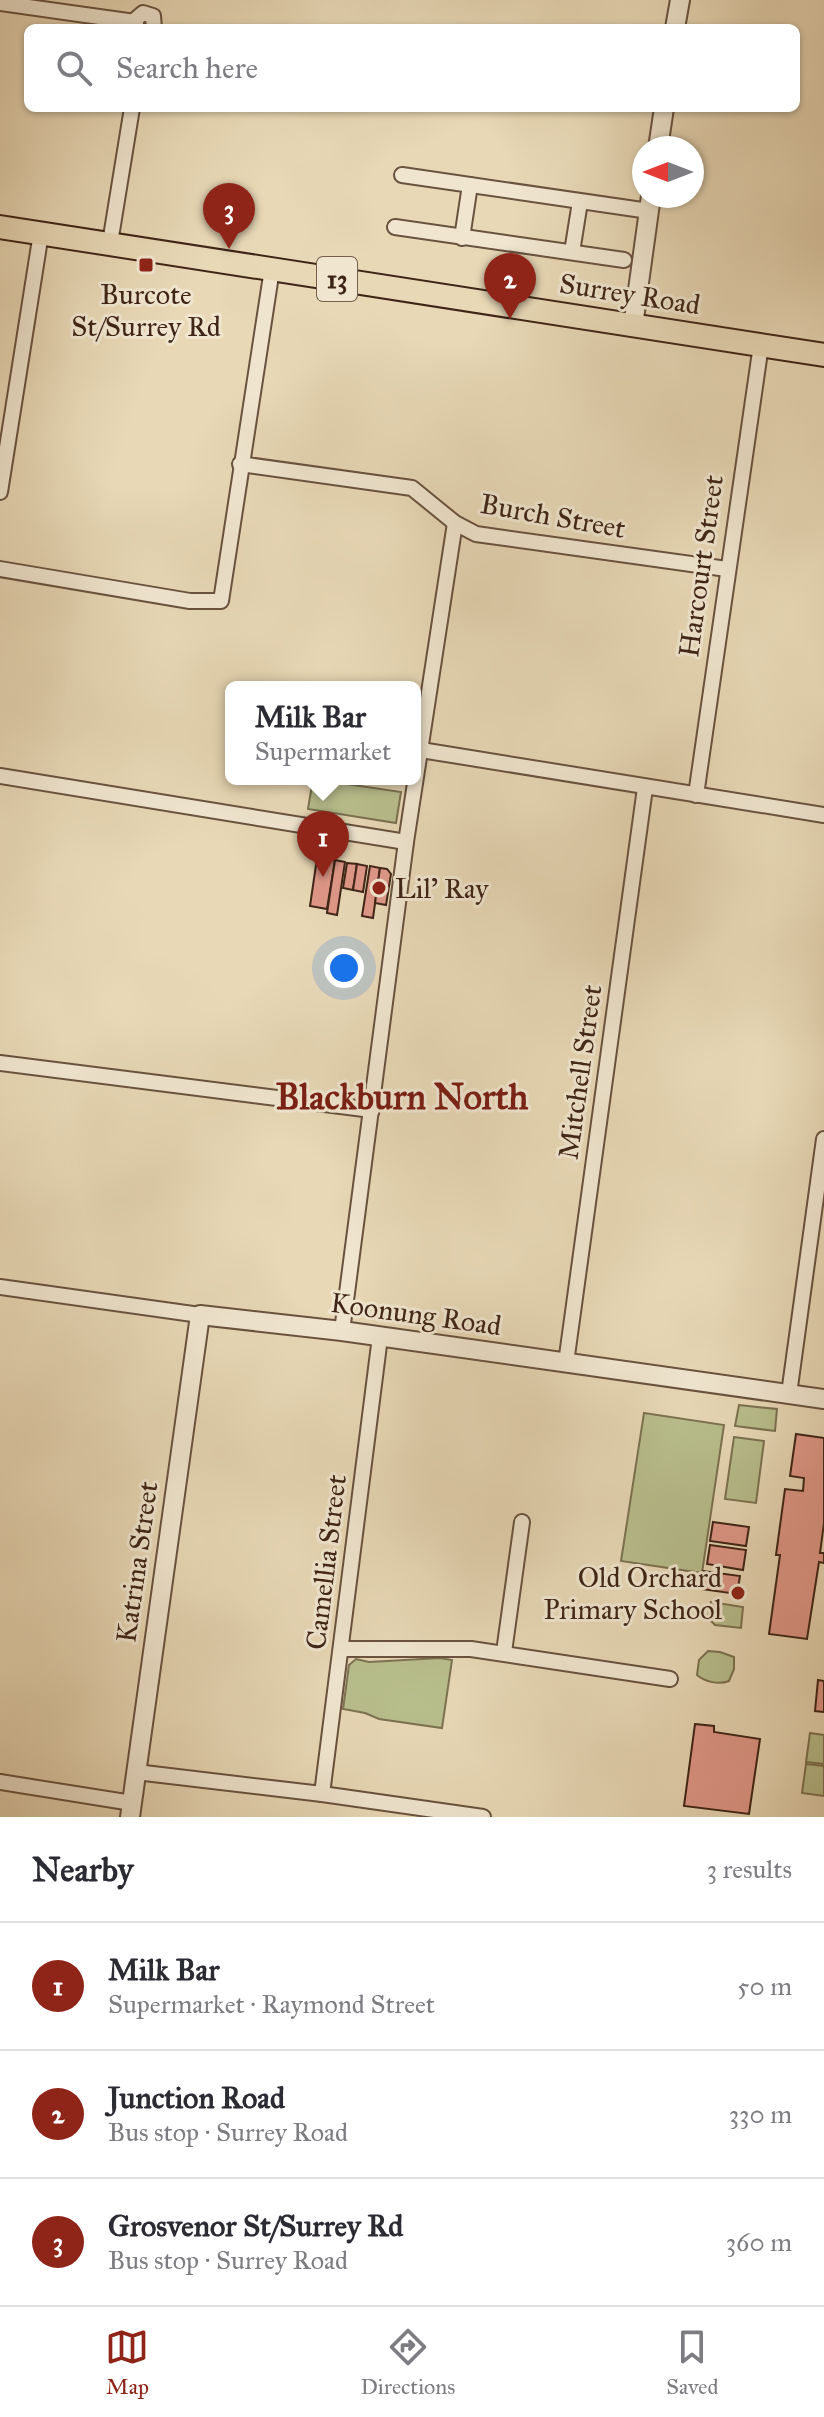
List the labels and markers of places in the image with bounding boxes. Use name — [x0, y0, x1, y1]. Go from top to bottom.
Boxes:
pin: 3 — [203, 183, 255, 249]
pin: 2 — [484, 253, 536, 319]
marker: Burcote St/Surrey Rd — [137, 256, 155, 274]
place label: Burcote St/Surrey Rd — [71, 277, 221, 344]
pin: 1 — [297, 811, 349, 877]
place label: Lil' Ray — [395, 871, 489, 906]
marker: Lil' Ray — [370, 879, 388, 897]
place label: Old Orchard Primary School — [543, 1560, 722, 1627]
marker: Old Orchard Primary School — [729, 1584, 747, 1602]

